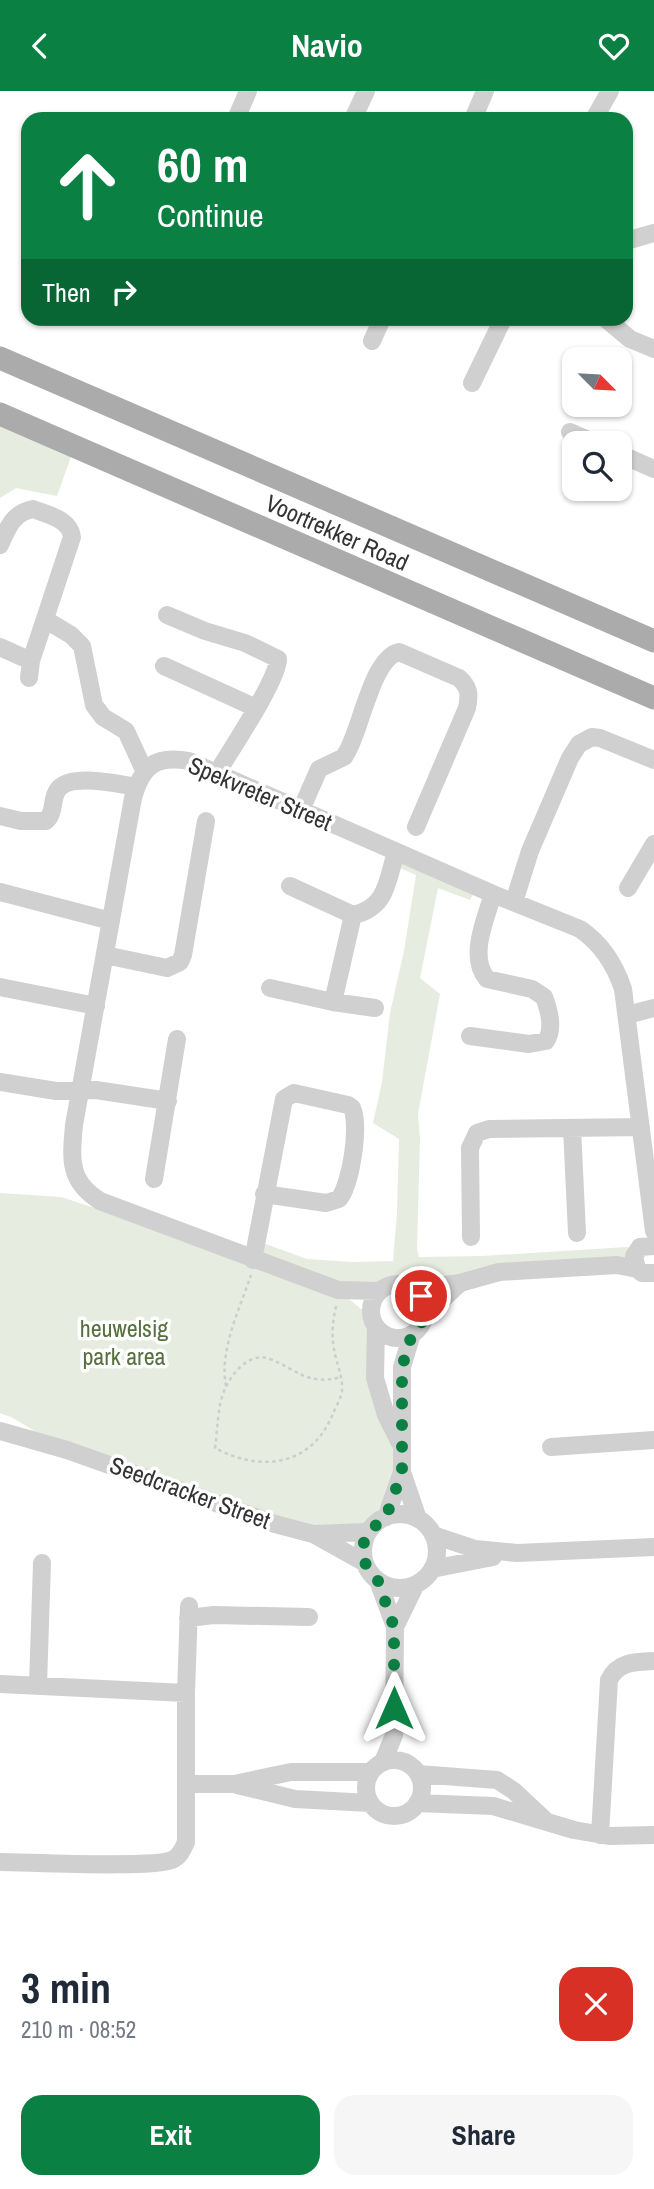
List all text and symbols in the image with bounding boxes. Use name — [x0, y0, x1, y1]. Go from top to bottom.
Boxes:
text: Navio — [291, 24, 363, 67]
icon: back — [21, 27, 59, 65]
icon: heart — [595, 27, 633, 65]
text: 60 m — [157, 131, 249, 197]
icon: ahead — [42, 140, 133, 231]
text: Continue — [157, 194, 264, 237]
icon: right — [105, 273, 143, 311]
text: Then — [42, 275, 91, 310]
north arrow — [562, 347, 632, 417]
map controls — [562, 347, 632, 501]
button: search — [562, 431, 632, 501]
street label: Voortrekker Road — [261, 486, 414, 578]
street label: Spekvreter Street — [184, 748, 338, 838]
pin — [391, 1266, 451, 1326]
icon: arrive — [402, 1277, 440, 1315]
park label: heuwelsig park area — [80, 1312, 168, 1372]
street label: Seedcracker Street — [106, 1448, 275, 1536]
position arrow — [357, 1671, 431, 1745]
text: 3 min — [21, 1960, 111, 2016]
button: close — [559, 1967, 633, 2041]
text: 210 m · 08:52 — [21, 2014, 136, 2045]
button: Exit — [21, 2095, 320, 2175]
button: Share — [334, 2095, 633, 2175]

